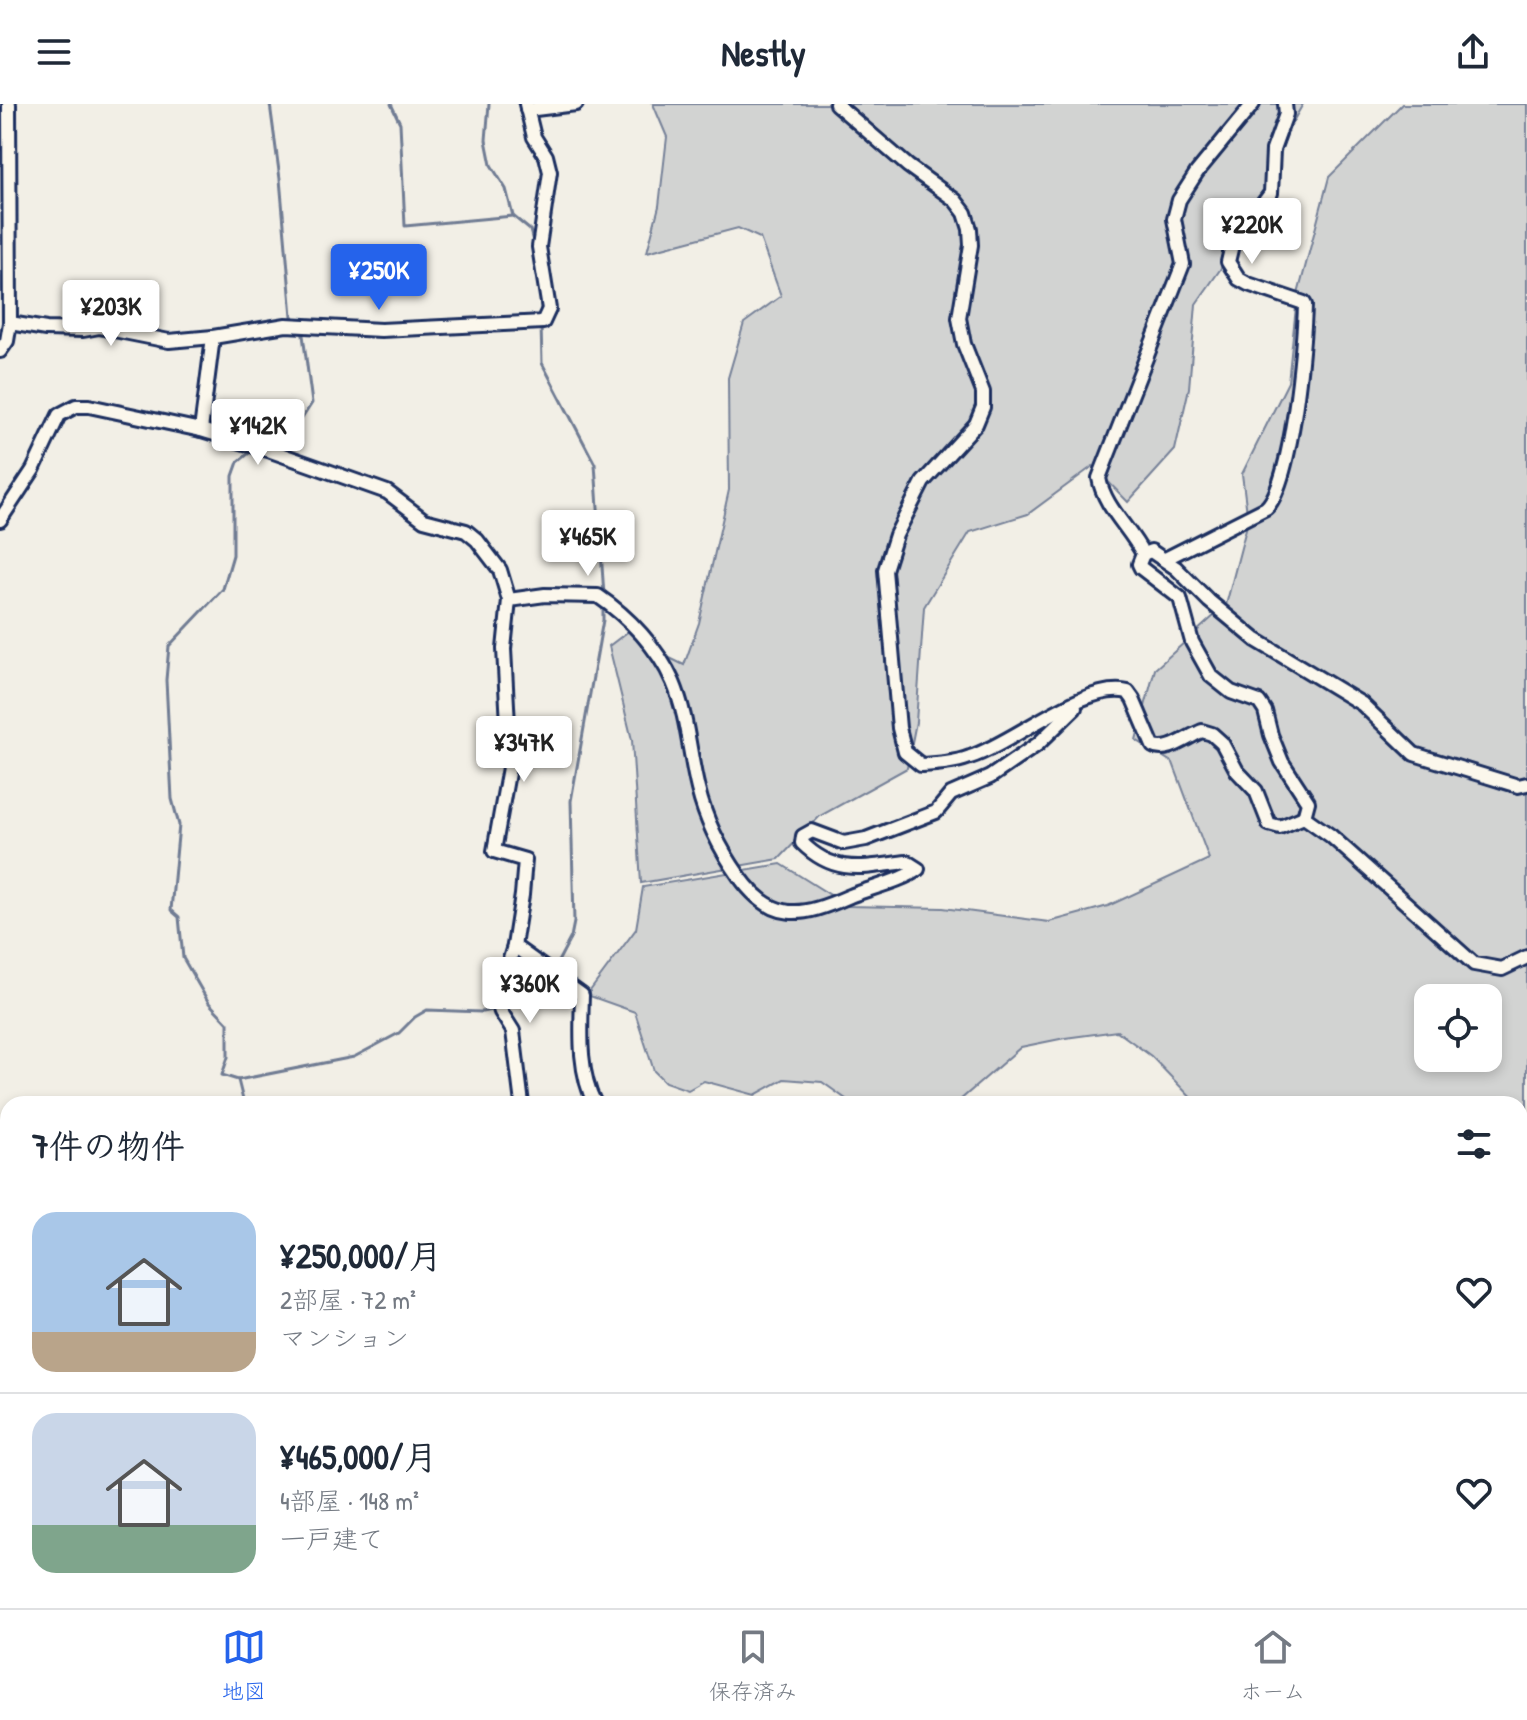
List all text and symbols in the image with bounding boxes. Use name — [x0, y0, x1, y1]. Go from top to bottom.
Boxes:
text: Nestly — [721, 28, 806, 77]
icon: menu — [32, 30, 76, 74]
icon: share — [1451, 30, 1495, 74]
pin: ¥220K — [1196, 198, 1308, 266]
text: ¥220K — [1221, 206, 1283, 241]
pin: ¥250K — [323, 244, 435, 312]
text: ¥250K — [349, 252, 409, 287]
pin: ¥203K — [55, 280, 167, 348]
text: ¥203K — [80, 288, 142, 323]
pin: ¥142K — [202, 399, 314, 467]
text: ¥142K — [229, 407, 287, 442]
pin: ¥465K — [532, 510, 644, 578]
text: ¥465K — [560, 518, 616, 553]
pin: ¥347K — [468, 716, 580, 784]
text: ¥347K — [494, 724, 554, 759]
pin: ¥360K — [474, 957, 586, 1025]
text: ¥360K — [500, 965, 560, 1000]
map controls — [1414, 984, 1502, 1072]
button: locate — [1414, 984, 1502, 1072]
icon: filters — [1452, 1122, 1496, 1166]
text: 7件の物件 — [32, 1123, 185, 1169]
text: ¥250,000/月 — [280, 1233, 442, 1279]
icon: home — [96, 1244, 192, 1340]
icon: heart — [1452, 1270, 1496, 1314]
text: 2部屋 · 72 m² — [280, 1282, 416, 1317]
text: マンション — [280, 1320, 409, 1355]
text: ¥465,000/月 — [280, 1434, 437, 1480]
icon: home — [96, 1445, 192, 1541]
icon: heart — [1452, 1471, 1496, 1515]
text: 4部屋 · 148 m² — [280, 1483, 419, 1518]
text: 一戸建て — [280, 1521, 384, 1556]
tab: 地図 — [222, 1625, 266, 1706]
tab: 保存済み — [709, 1625, 797, 1706]
tab: ホーム — [1240, 1625, 1305, 1706]

